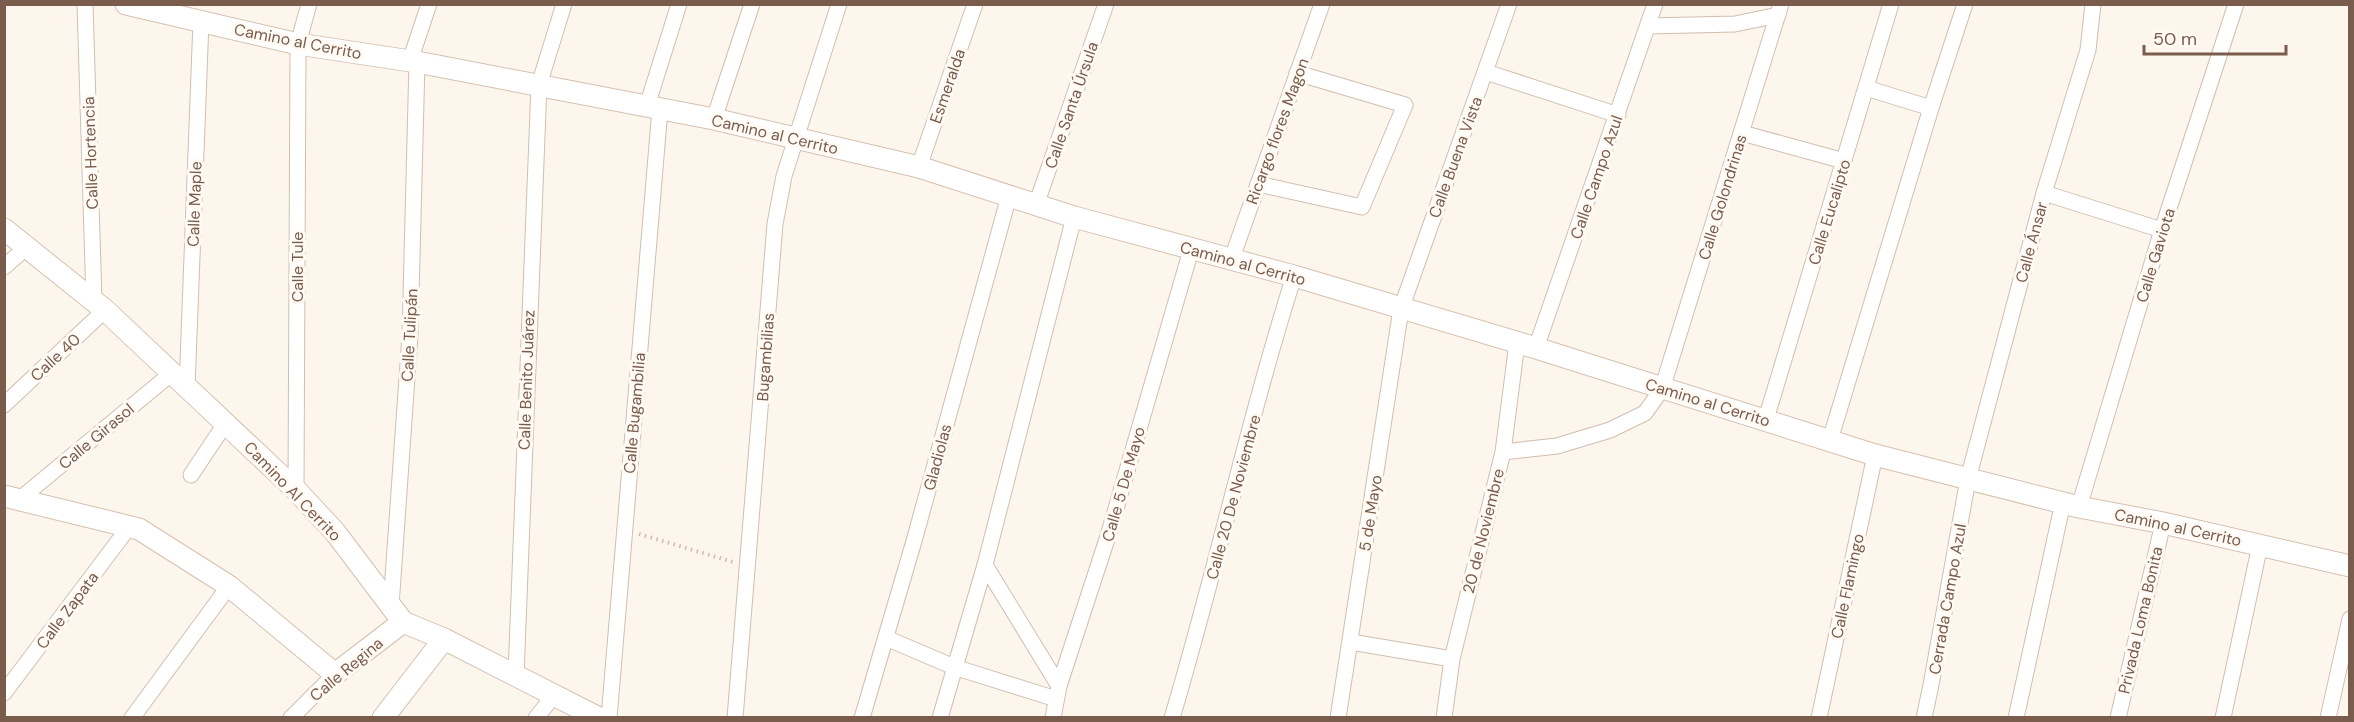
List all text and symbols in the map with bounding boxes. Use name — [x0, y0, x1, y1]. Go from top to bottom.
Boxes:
scale bar — [2144, 18, 2286, 56]
street label: Camino al Cerrito — [232, 19, 363, 64]
text: 50 m — [2153, 27, 2197, 51]
street label: Calle Santa Úrsula — [1040, 39, 1103, 171]
street label: Esmeralda — [925, 46, 970, 126]
street label: Ricargo flores Magon — [1241, 55, 1314, 207]
street label: Calle Buena Vista — [1424, 93, 1487, 221]
street label: Calle Hortencia — [78, 96, 103, 210]
street label: Camino al Cerrito — [709, 110, 840, 159]
street label: Calle Campo Azul — [1565, 112, 1627, 242]
street label: Calle Golondrinas — [1693, 132, 1752, 262]
street label: Calle Eucalipto — [1803, 157, 1856, 268]
street label: Calle Maple — [183, 161, 206, 247]
street label: Calle Ánsar — [2011, 199, 2052, 285]
street label: Calle Gaviota — [2131, 205, 2180, 305]
street label: Calle Tule — [287, 232, 308, 302]
street label: Camino al Cerrito — [1178, 237, 1308, 290]
street label: Calle Tulipán — [397, 288, 422, 382]
street label: Calle Benito Juárez — [514, 310, 539, 450]
street label: Bugambilias — [752, 312, 779, 402]
street label: Calle 40 — [26, 329, 85, 386]
street label: Calle Bugambilia — [619, 352, 650, 474]
street label: Camino al Cerrito — [1643, 374, 1773, 431]
street label: Calle Girasol — [54, 399, 138, 474]
street label: Calle 20 De Noviembre — [1201, 412, 1266, 582]
street label: Gladiolas — [919, 422, 956, 493]
street label: Calle 5 De Mayo — [1097, 424, 1150, 544]
street label: Camino Al Cerrito — [239, 437, 346, 546]
street label: 20 de Noviembre — [1458, 466, 1509, 596]
street label: 5 de Mayo — [1354, 473, 1387, 553]
street label: Camino al Cerrito — [2112, 504, 2243, 551]
street label: Cerrada Campo Azul — [1924, 522, 1971, 676]
street label: Calle Flamingo — [1826, 532, 1869, 641]
street label: Privada Loma Bonita — [2113, 544, 2168, 696]
street label: Calle Zapata — [31, 567, 103, 653]
street label: Calle Regina — [305, 633, 387, 706]

